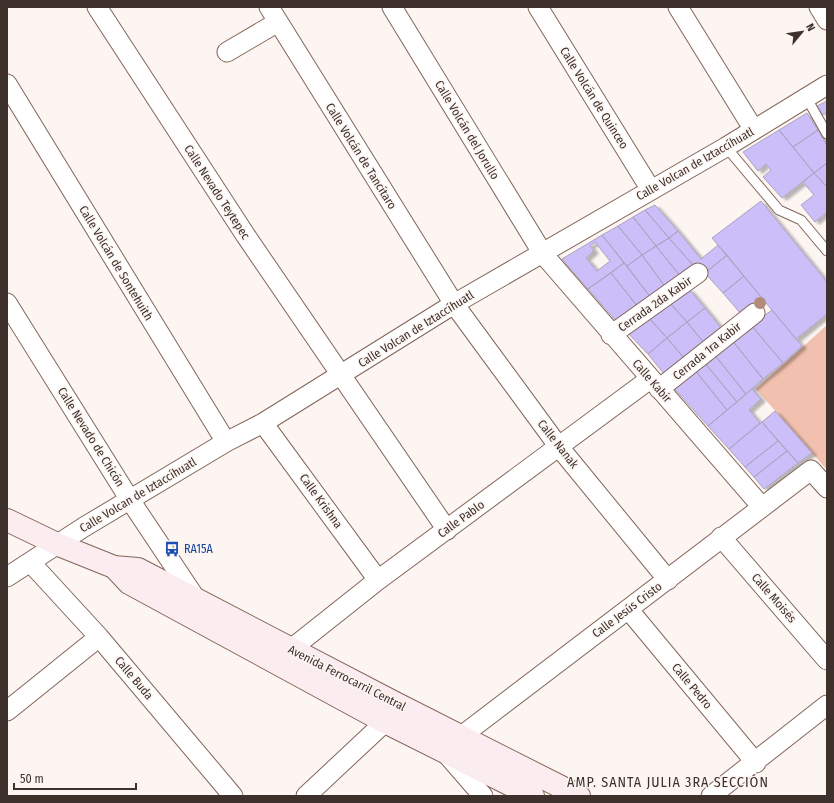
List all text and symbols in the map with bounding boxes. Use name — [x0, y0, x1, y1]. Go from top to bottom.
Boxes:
north arrow — [782, 12, 822, 52]
text: N — [803, 21, 818, 33]
street label: Calle Volcán de Quinceo — [557, 44, 631, 152]
street label: Calle Volcán del Jorullo — [432, 78, 502, 182]
street label: Calle Volcán de Tancítaro — [323, 100, 399, 212]
street label: Calle Volcan de Iztaccíhuatl — [634, 125, 756, 203]
street label: Calle Nevado Teytepec — [181, 142, 253, 242]
street label: Calle Volcán de Sontehuith — [76, 203, 156, 323]
street label: Cerrada 2da Kabir — [615, 273, 695, 335]
street label: Calle Volcan de Iztaccíhuatl — [356, 288, 476, 370]
street label: Cerrada 1ra Kabir — [670, 319, 745, 383]
street label: Calle Kabir — [629, 357, 675, 406]
street label: Calle Nevado de Chicón — [55, 385, 127, 489]
street label: Calle Nanak — [535, 417, 582, 471]
street label: Calle Volcan de Iztaccíhuatl — [77, 455, 199, 535]
street label: Calle Krishna — [297, 471, 346, 531]
street label: Calle Pablo — [435, 497, 487, 541]
bus stop icon: RA15A — [163, 540, 181, 558]
place label: RA15A — [184, 542, 213, 556]
street label: Calle Moisés — [749, 570, 799, 626]
street label: Calle Jesús Cristo — [589, 579, 665, 641]
street label: Avenida Ferrocarril Central — [286, 642, 408, 714]
street label: Calle Buda — [112, 654, 156, 702]
street label: Calle Pedro — [669, 660, 715, 712]
scale bar — [14, 765, 136, 791]
text: 50 m — [20, 772, 44, 786]
district label: AMP. SANTA JULIA 3RA SECCIÓN — [567, 773, 769, 791]

